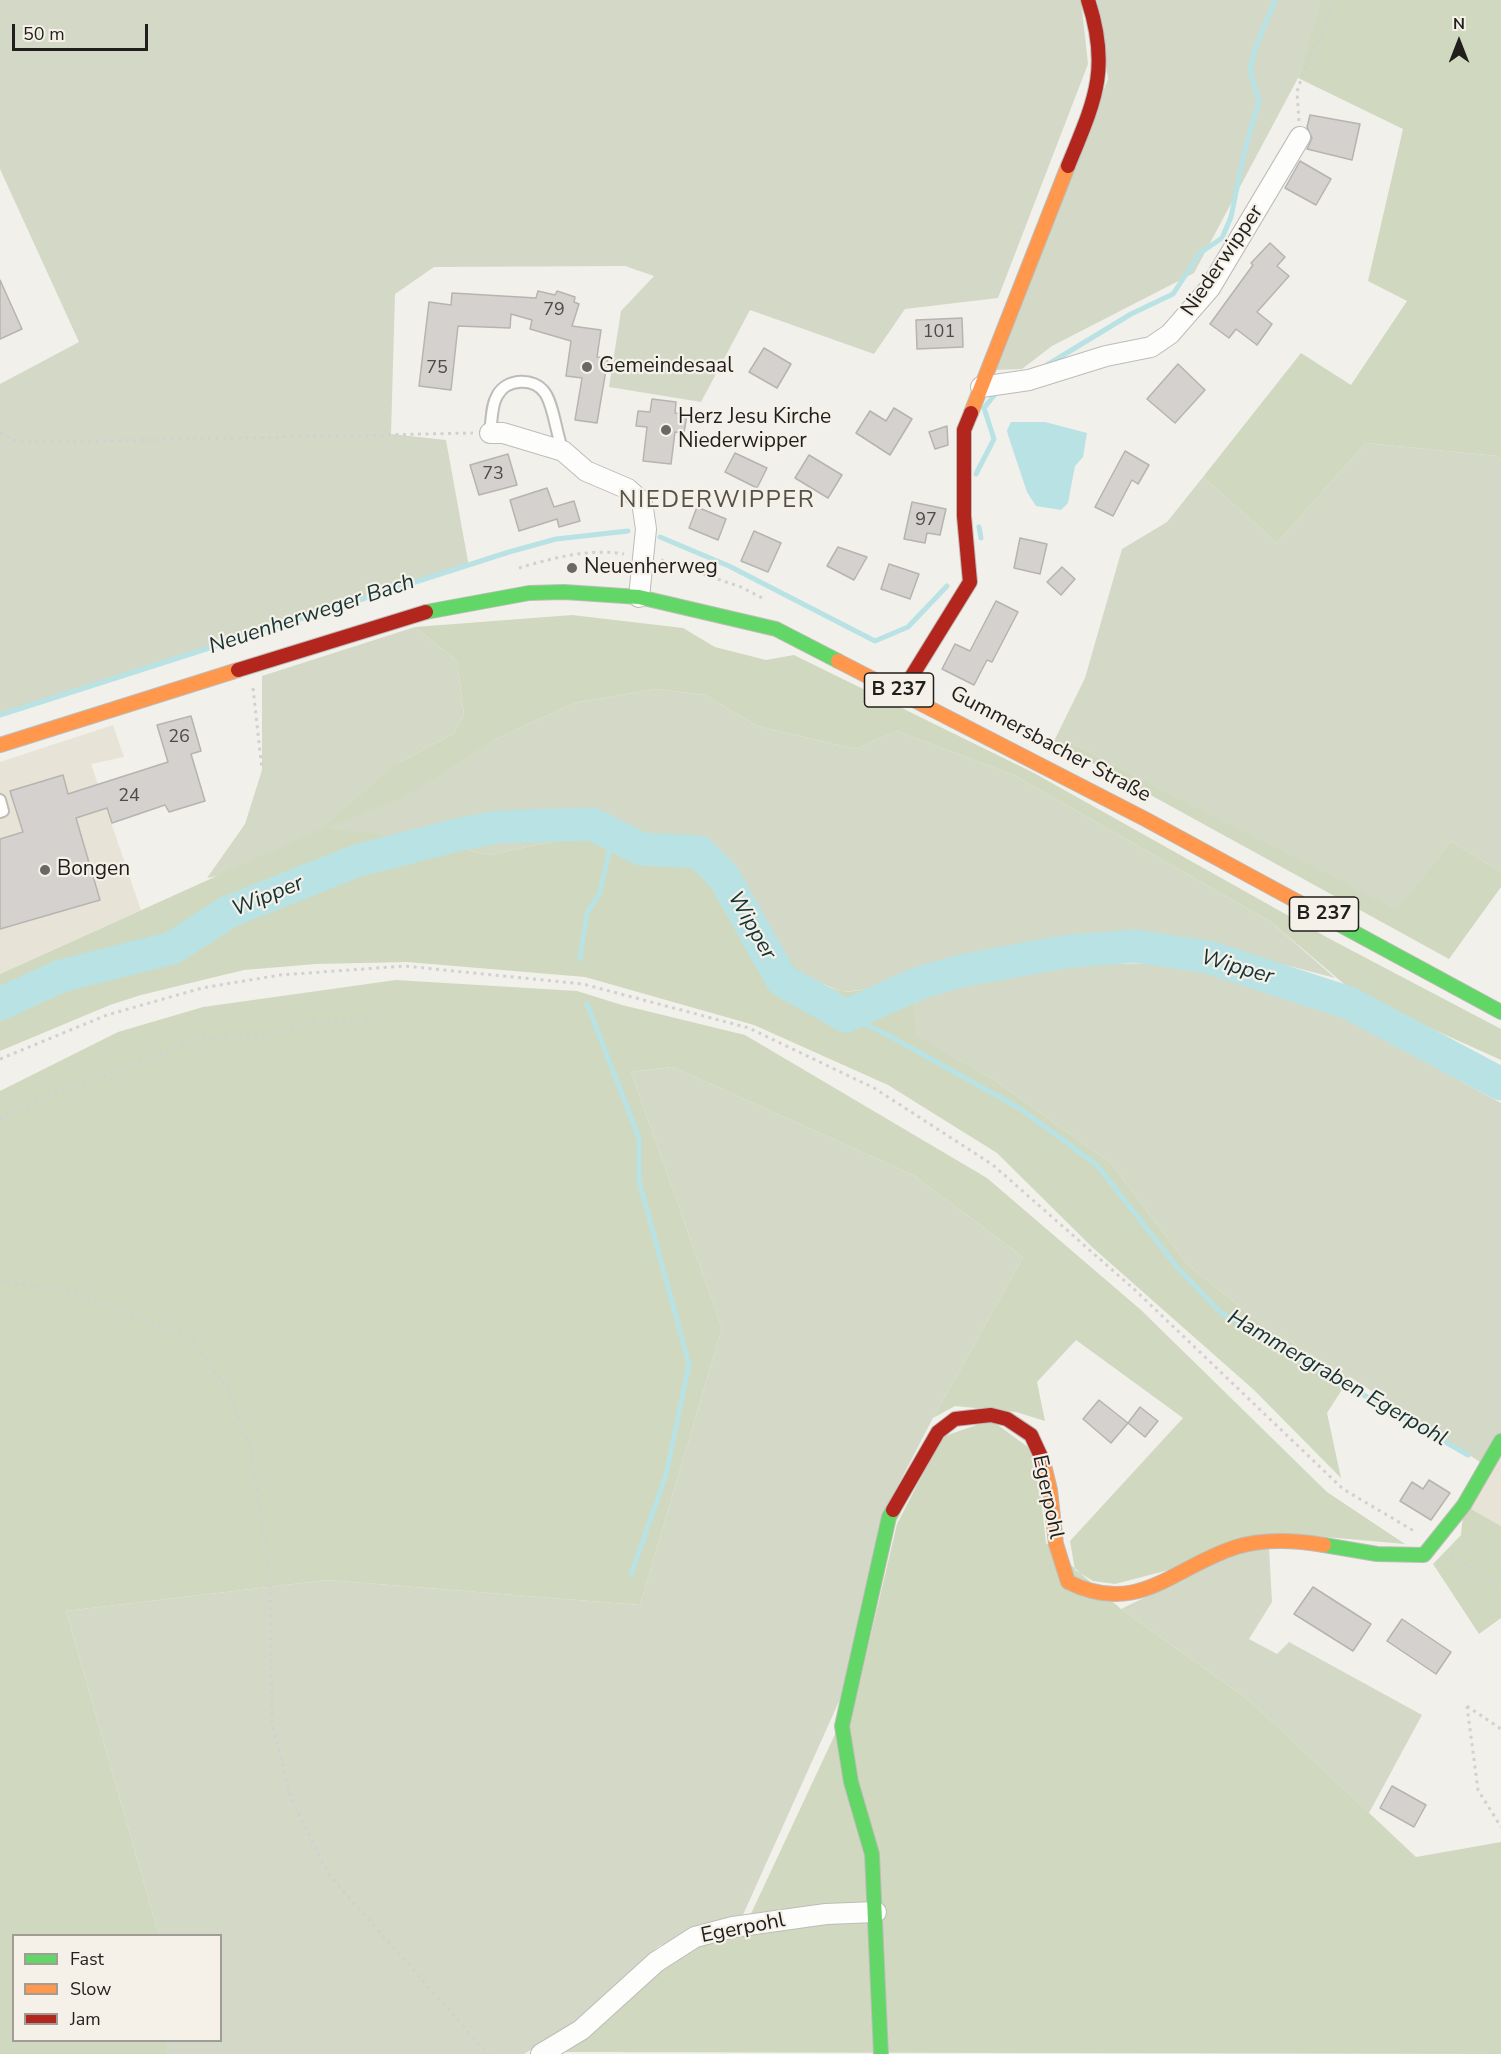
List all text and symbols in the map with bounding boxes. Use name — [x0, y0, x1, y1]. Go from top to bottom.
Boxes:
scale bar — [15, 12, 152, 50]
north arrow — [1429, 12, 1489, 72]
text: N — [1453, 13, 1465, 35]
text: 50 m — [23, 22, 65, 46]
street label: Niederwipper — [1177, 201, 1269, 321]
house number: 79 — [543, 300, 565, 322]
house number: 101 — [923, 322, 955, 344]
place label: Gemeindesaal — [599, 354, 733, 380]
house number: 75 — [426, 358, 448, 380]
marker: Gemeindesaal — [580, 360, 594, 374]
place label: Herz Jesu Kirche Niederwipper — [678, 405, 831, 455]
marker: Herz Jesu Kirche Niederwipper — [659, 423, 673, 437]
house number: 73 — [482, 464, 504, 486]
district label: NIEDERWIPPER — [619, 487, 815, 515]
house number: 97 — [915, 510, 937, 532]
place label: Neuenherweg — [584, 555, 718, 581]
marker: Neuenherweg — [565, 561, 579, 575]
water label: Neuenherweger Bach — [206, 569, 418, 661]
road number: B 237 — [864, 673, 934, 707]
street label: Gummersbacher Straße — [945, 681, 1155, 809]
house number: 26 — [168, 727, 190, 749]
house number: 24 — [118, 786, 140, 808]
place label: Bongen — [57, 857, 130, 883]
marker: Bongen — [38, 863, 52, 877]
water label: Wipper — [228, 871, 308, 923]
water label: Wipper — [721, 887, 781, 965]
road number: B 237 — [1290, 897, 1358, 931]
water label: Wipper — [1198, 945, 1276, 991]
water label: Hammergraben Egerpohl — [1222, 1305, 1452, 1453]
street label: Egerpohl — [1026, 1453, 1068, 1541]
street label: Egerpohl — [699, 1909, 787, 1949]
legend — [12, 1934, 222, 2042]
text: Fast — [70, 1947, 104, 1971]
text: Slow — [70, 1977, 111, 2001]
text: Jam — [70, 2007, 101, 2031]

